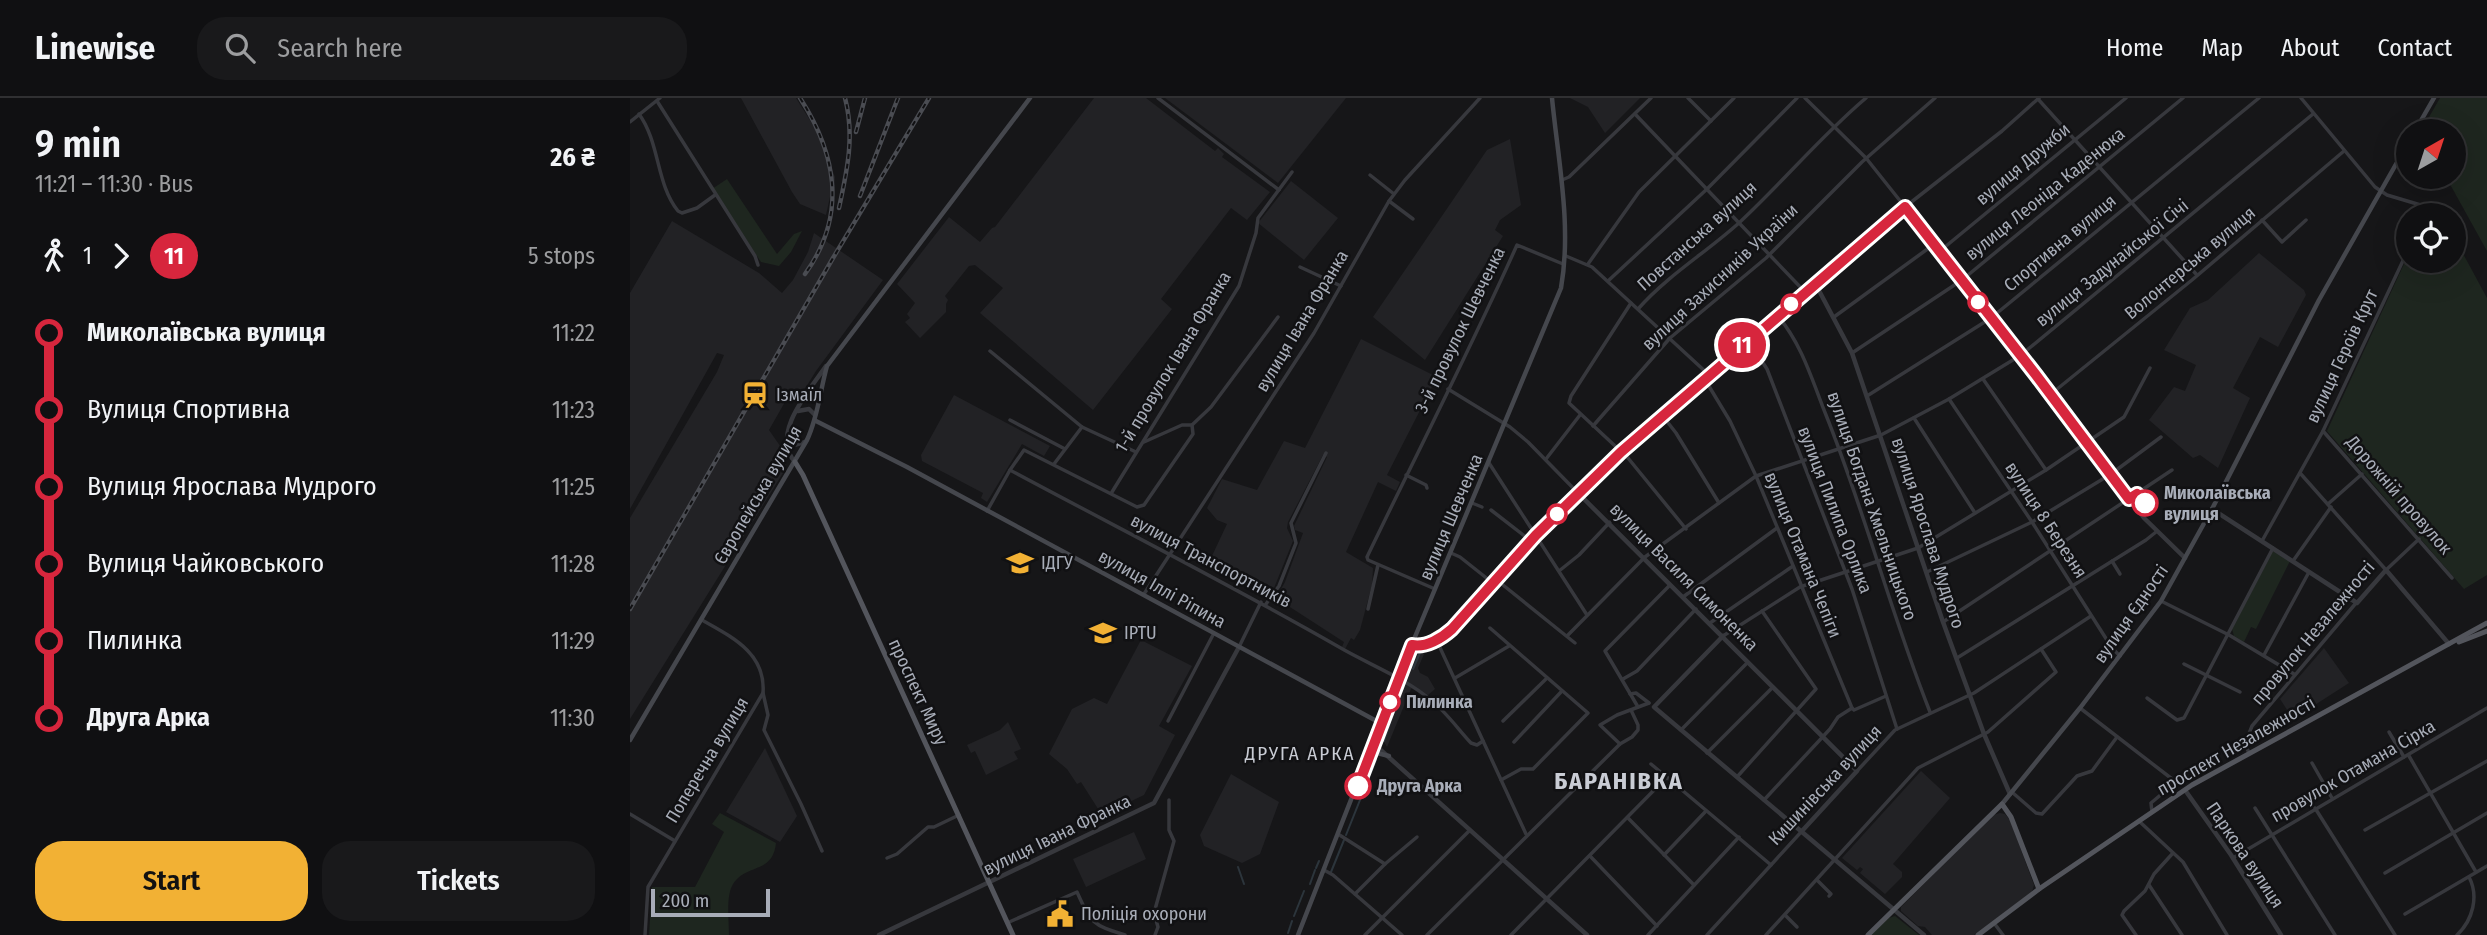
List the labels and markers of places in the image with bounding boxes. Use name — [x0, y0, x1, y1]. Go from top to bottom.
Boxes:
unlabelled marker — [1968, 292, 1988, 312]
unlabelled marker — [1781, 294, 1801, 314]
station icon: Ізмаїл — [740, 380, 770, 410]
place label: Ізмаїл — [776, 384, 822, 406]
place label: Миколаївська вулиця — [2164, 482, 2271, 525]
marker: Миколаївська вулиця — [2132, 490, 2158, 516]
unlabelled marker — [1547, 504, 1567, 524]
school or university icon: ІДГУ — [1005, 548, 1035, 578]
place label: ІДГУ — [1041, 552, 1073, 574]
school or university icon: IPTU — [1088, 618, 1118, 648]
place label: IPTU — [1124, 622, 1157, 644]
place label: Пилинка — [1406, 691, 1473, 713]
marker: Пилинка — [1380, 692, 1400, 712]
marker: Друга Арка — [1345, 773, 1371, 799]
place label: Друга Арка — [1376, 775, 1462, 797]
public building icon: Поліція охорони — [1045, 899, 1075, 929]
place label: Поліція охорони — [1081, 903, 1207, 925]

